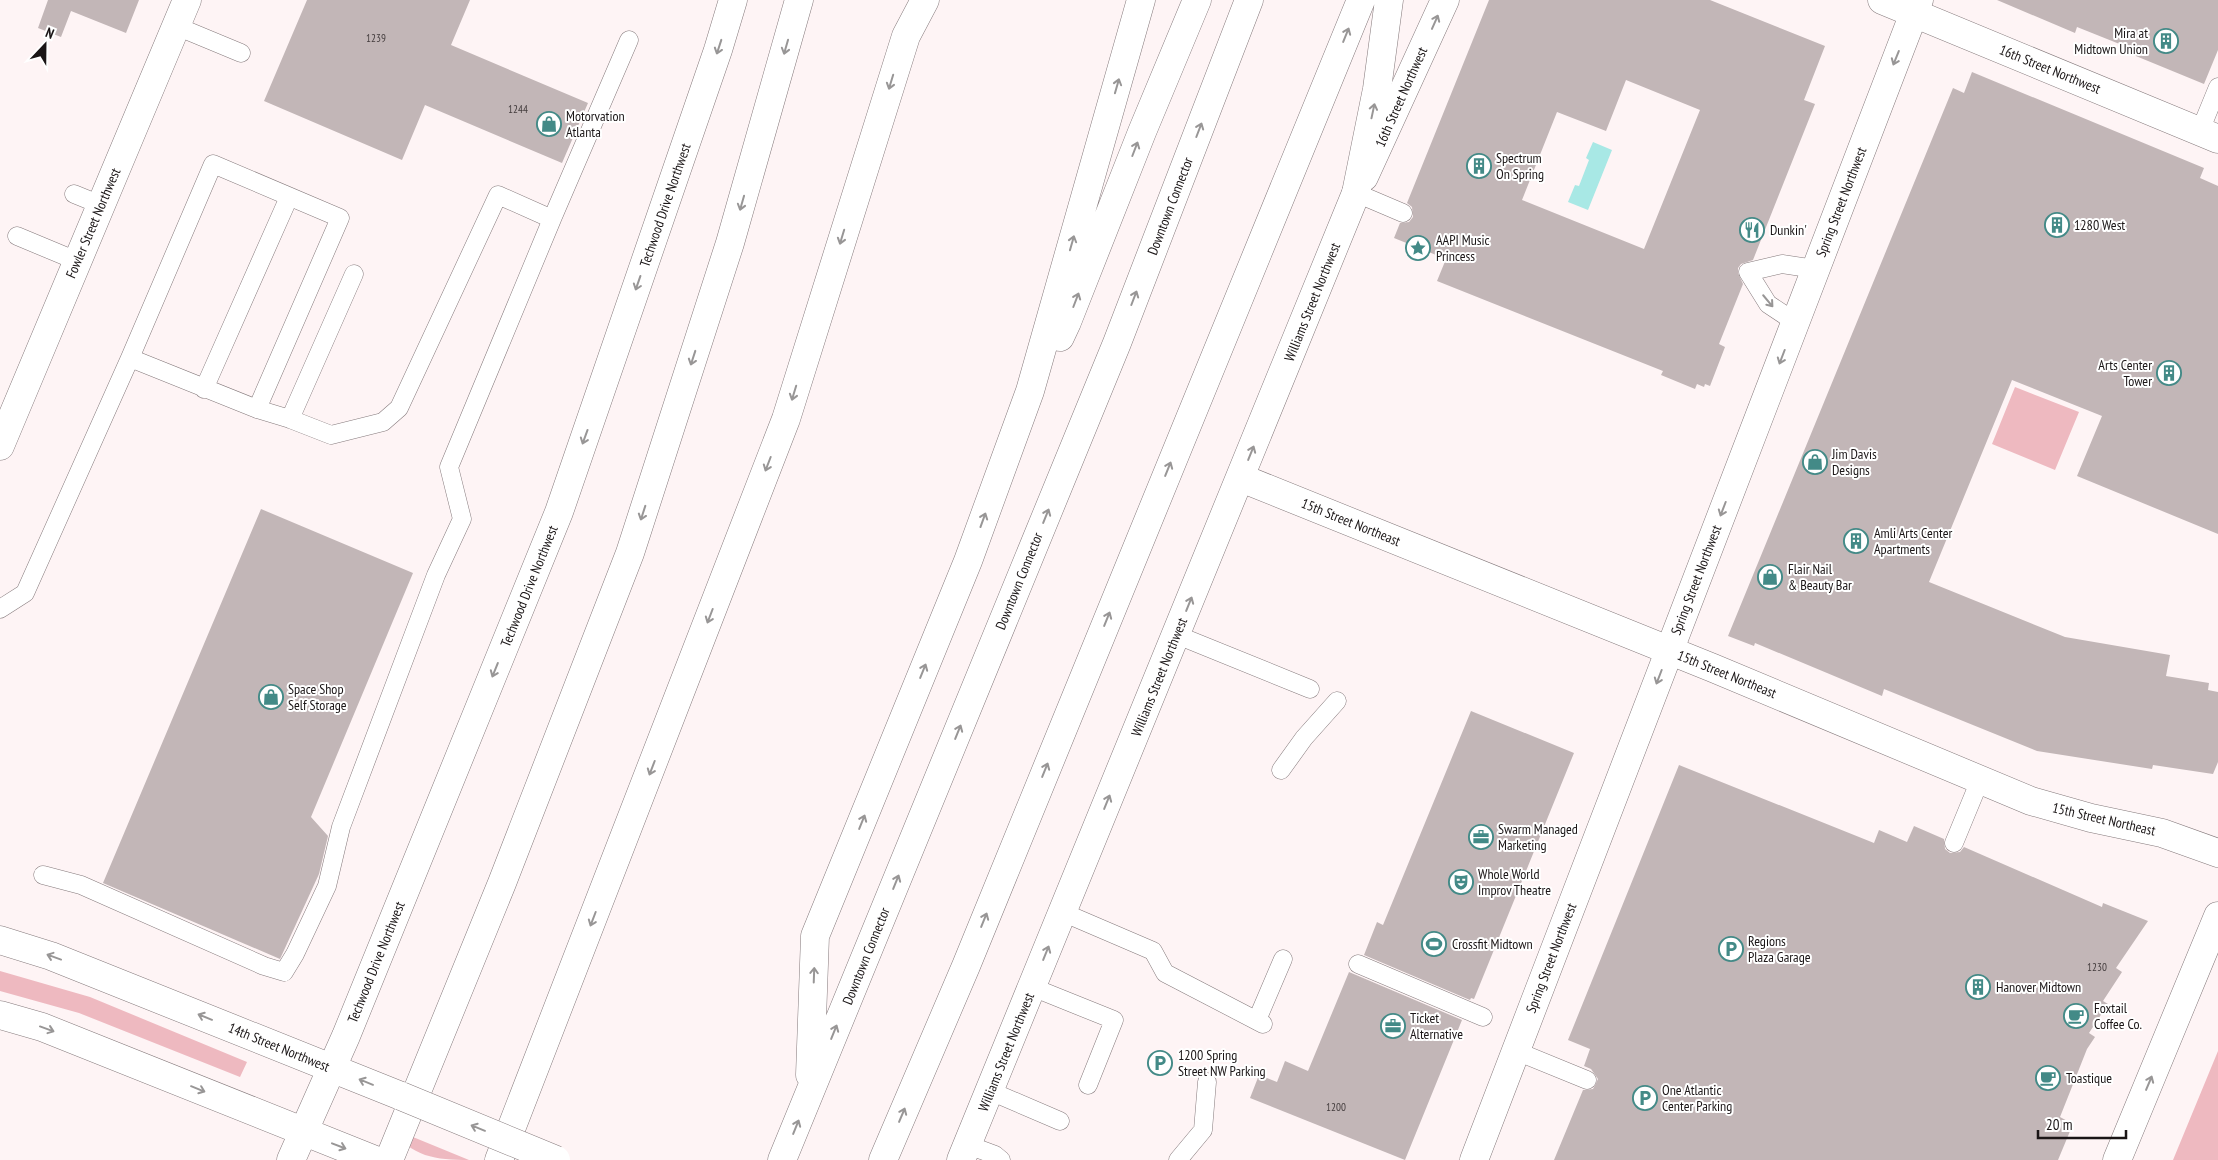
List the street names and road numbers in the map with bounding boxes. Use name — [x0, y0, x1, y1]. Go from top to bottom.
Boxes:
street label: 16th Street Northwest — [1997, 40, 2103, 98]
street label: 16th Street Northwest — [1371, 44, 1431, 150]
street label: Techwood Drive Northwest — [635, 141, 695, 269]
street label: Spring Street Northwest — [1812, 144, 1870, 260]
street label: Downtown Connector — [1143, 154, 1197, 257]
street label: Fowler Street Northwest — [62, 165, 124, 281]
street label: Williams Street Northwest — [1280, 240, 1344, 364]
street label: 15th Street Northeast — [1299, 494, 1403, 550]
street label: Techwood Drive Northwest — [496, 522, 562, 649]
street label: Spring Street Northwest — [1667, 522, 1725, 638]
street label: Downtown Connector — [991, 530, 1047, 632]
street label: Williams Street Northwest — [1127, 615, 1191, 739]
street label: 15th Street Northeast — [1675, 646, 1779, 702]
street label: 15th Street Northeast — [2051, 798, 2157, 840]
street label: Techwood Drive Northwest — [343, 898, 409, 1025]
street label: Spring Street Northwest — [1522, 900, 1580, 1016]
street label: Downtown Connector — [838, 905, 894, 1007]
street label: Williams Street Northwest — [974, 990, 1038, 1114]
street label: 14th Street Northwest — [226, 1018, 332, 1076]

